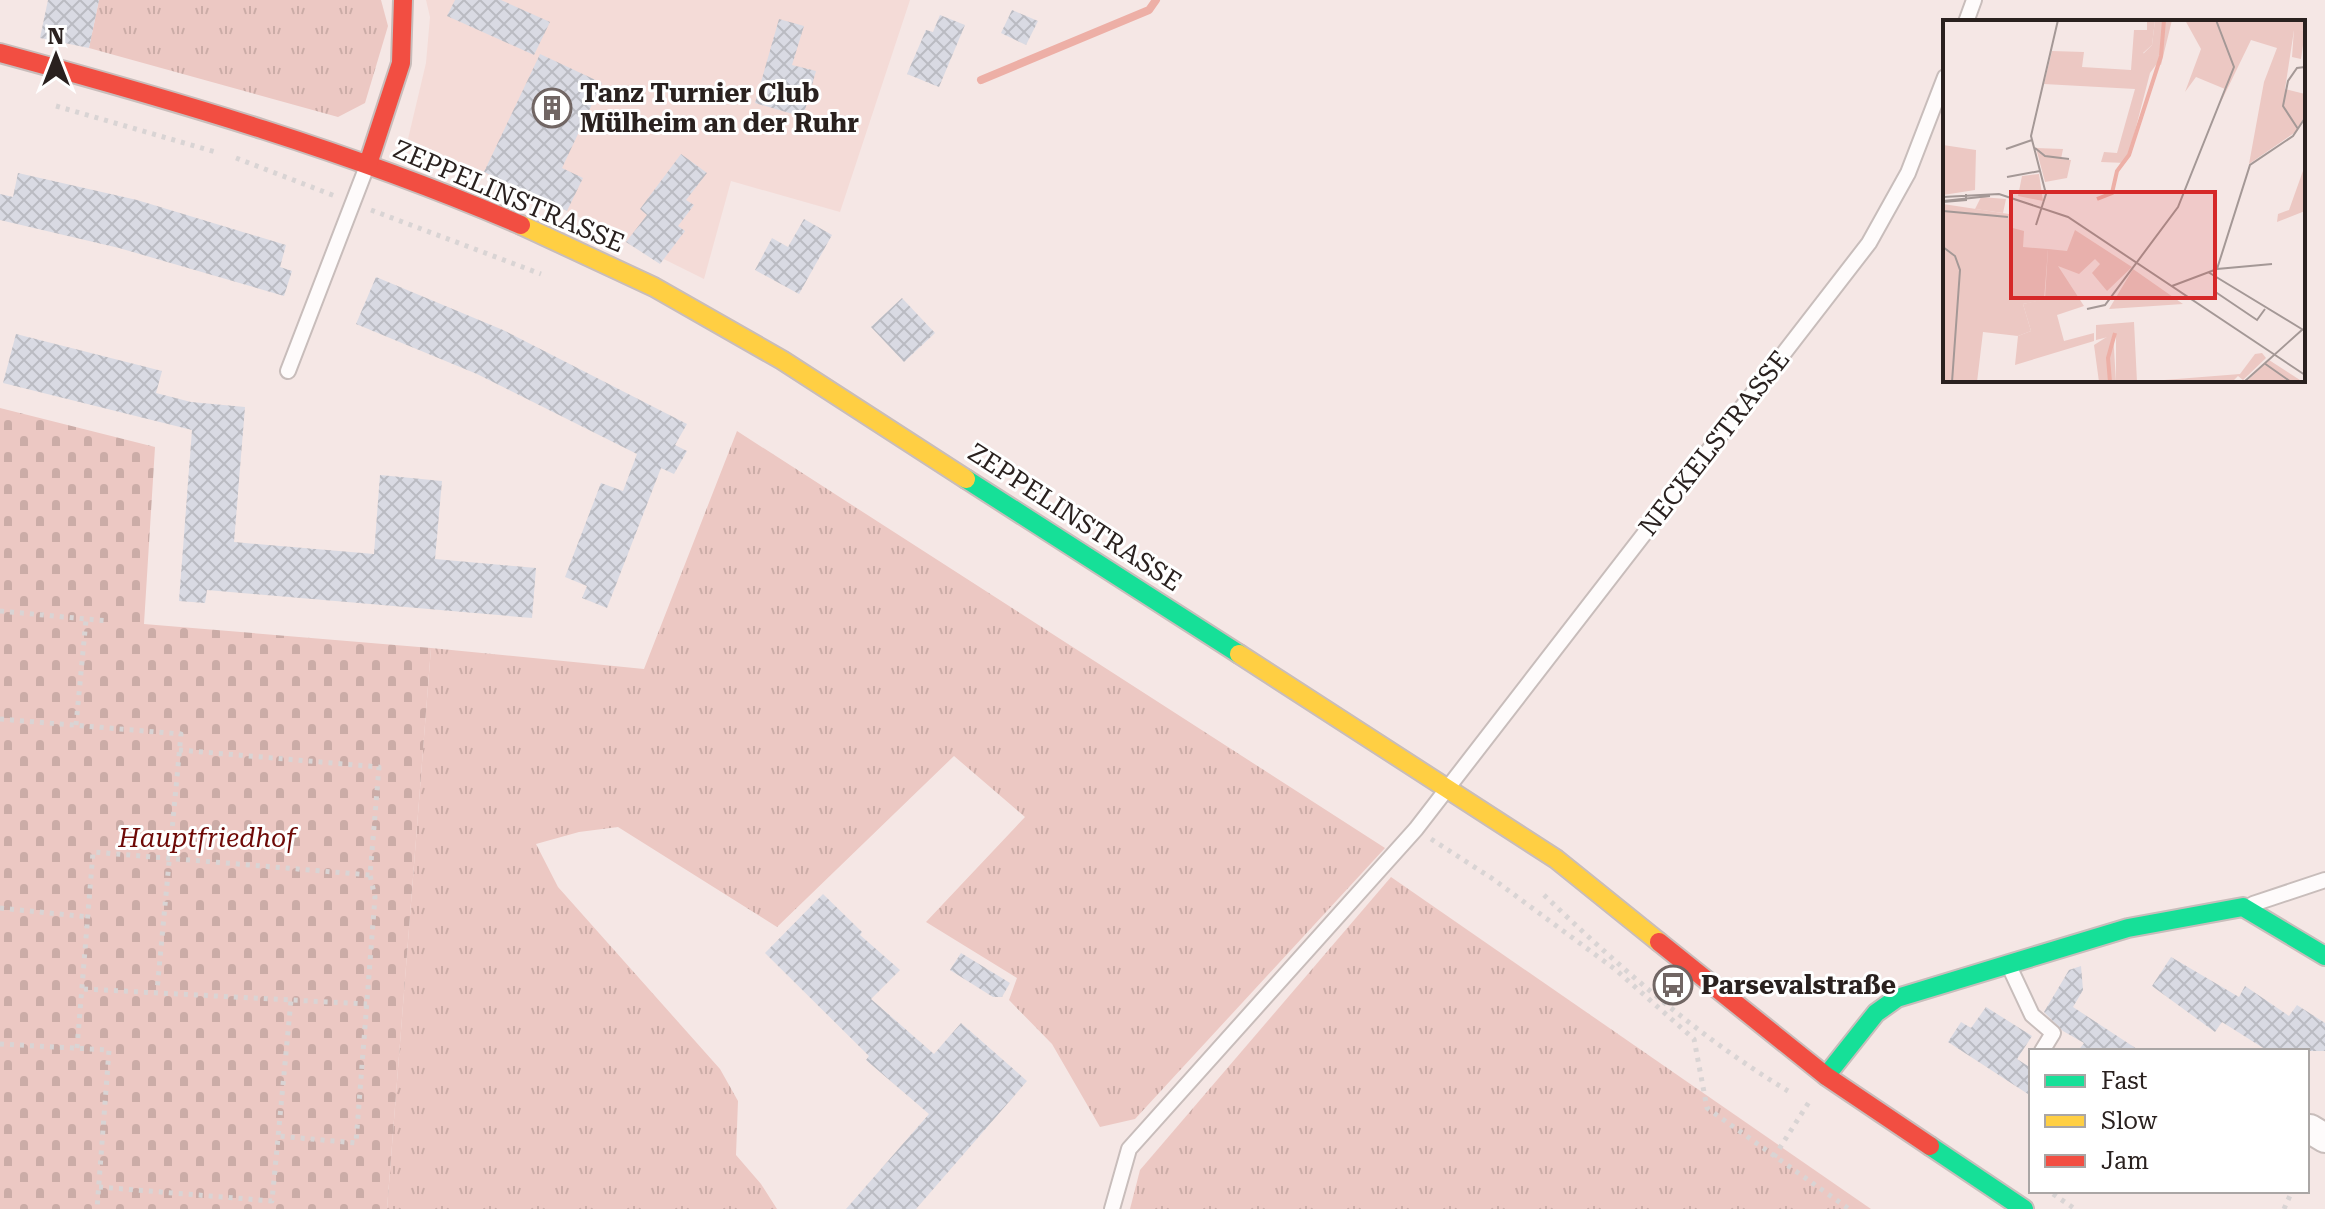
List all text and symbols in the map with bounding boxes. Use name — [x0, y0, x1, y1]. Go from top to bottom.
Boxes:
north arrow — [16, 16, 96, 96]
inset map — [1943, 20, 2305, 382]
text: N — [48, 24, 65, 49]
place label: Tanz Turnier Club Mülheim an der Ruhr — [580, 78, 859, 138]
building icon: Tanz Turnier Club Mülheim an der Ruhr — [531, 87, 573, 129]
street label: ZEPPELINSTRASSE — [389, 134, 629, 258]
street label: NECKELSTRASSE — [1632, 345, 1796, 541]
street label: ZEPPELINSTRASSE — [963, 437, 1187, 597]
park label: Hauptfriedhof — [117, 823, 299, 853]
bus stop icon: Parsevalstraße — [1652, 964, 1694, 1006]
place label: Parsevalstraße — [1701, 970, 1896, 1000]
legend — [2029, 1049, 2309, 1193]
text: Fast — [2101, 1067, 2148, 1095]
text: Slow — [2101, 1107, 2158, 1135]
text: Jam — [2101, 1147, 2149, 1175]

